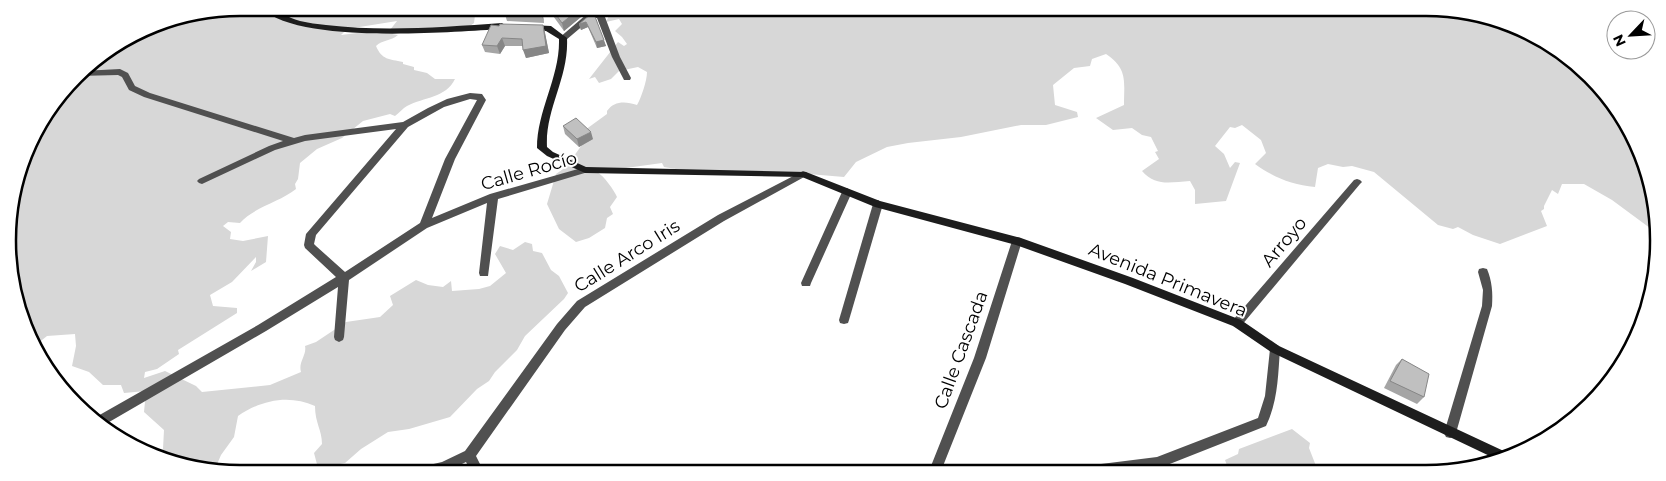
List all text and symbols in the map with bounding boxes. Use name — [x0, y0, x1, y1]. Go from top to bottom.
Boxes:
north arrow — [1606, 10, 1656, 60]
text: N — [1609, 32, 1630, 49]
street label: Calle Rocío — [478, 147, 580, 195]
street label: Arroyo — [1257, 212, 1311, 272]
street label: Calle Arco Iris — [570, 215, 684, 297]
street label: Avenida Primavera — [1086, 238, 1250, 322]
street label: Calle Cascada — [929, 288, 993, 412]

